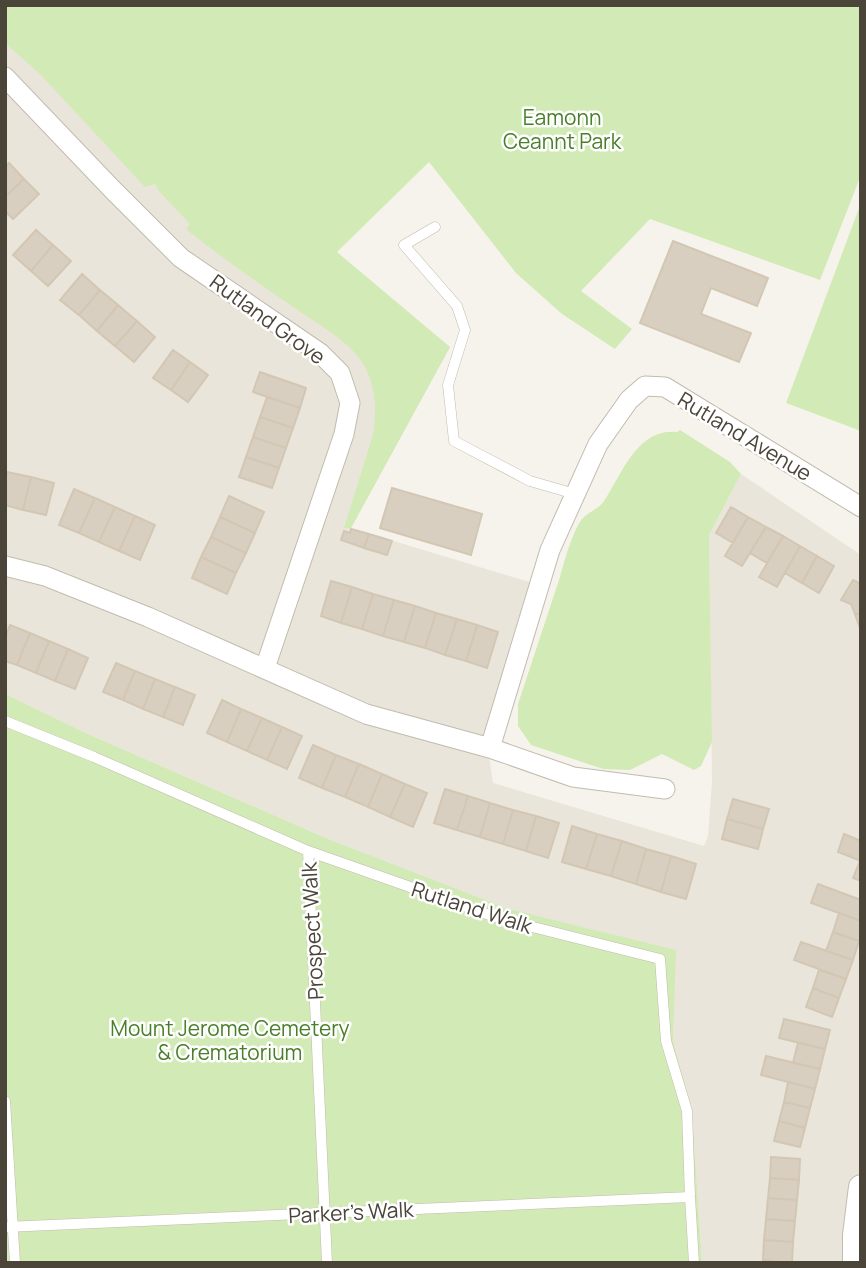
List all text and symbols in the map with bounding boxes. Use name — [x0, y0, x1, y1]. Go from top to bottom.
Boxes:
park label: Eamonn Ceannt Park — [503, 103, 622, 155]
street label: Rutland Grove — [205, 268, 331, 370]
street label: Rutland Avenue — [673, 385, 817, 487]
street label: Prospect Walk — [294, 861, 330, 1001]
street label: Rutland Walk — [408, 874, 537, 940]
park label: Mount Jerome Cemetery & Crematorium — [110, 1014, 350, 1066]
street label: Parker's Walk — [288, 1195, 415, 1229]

